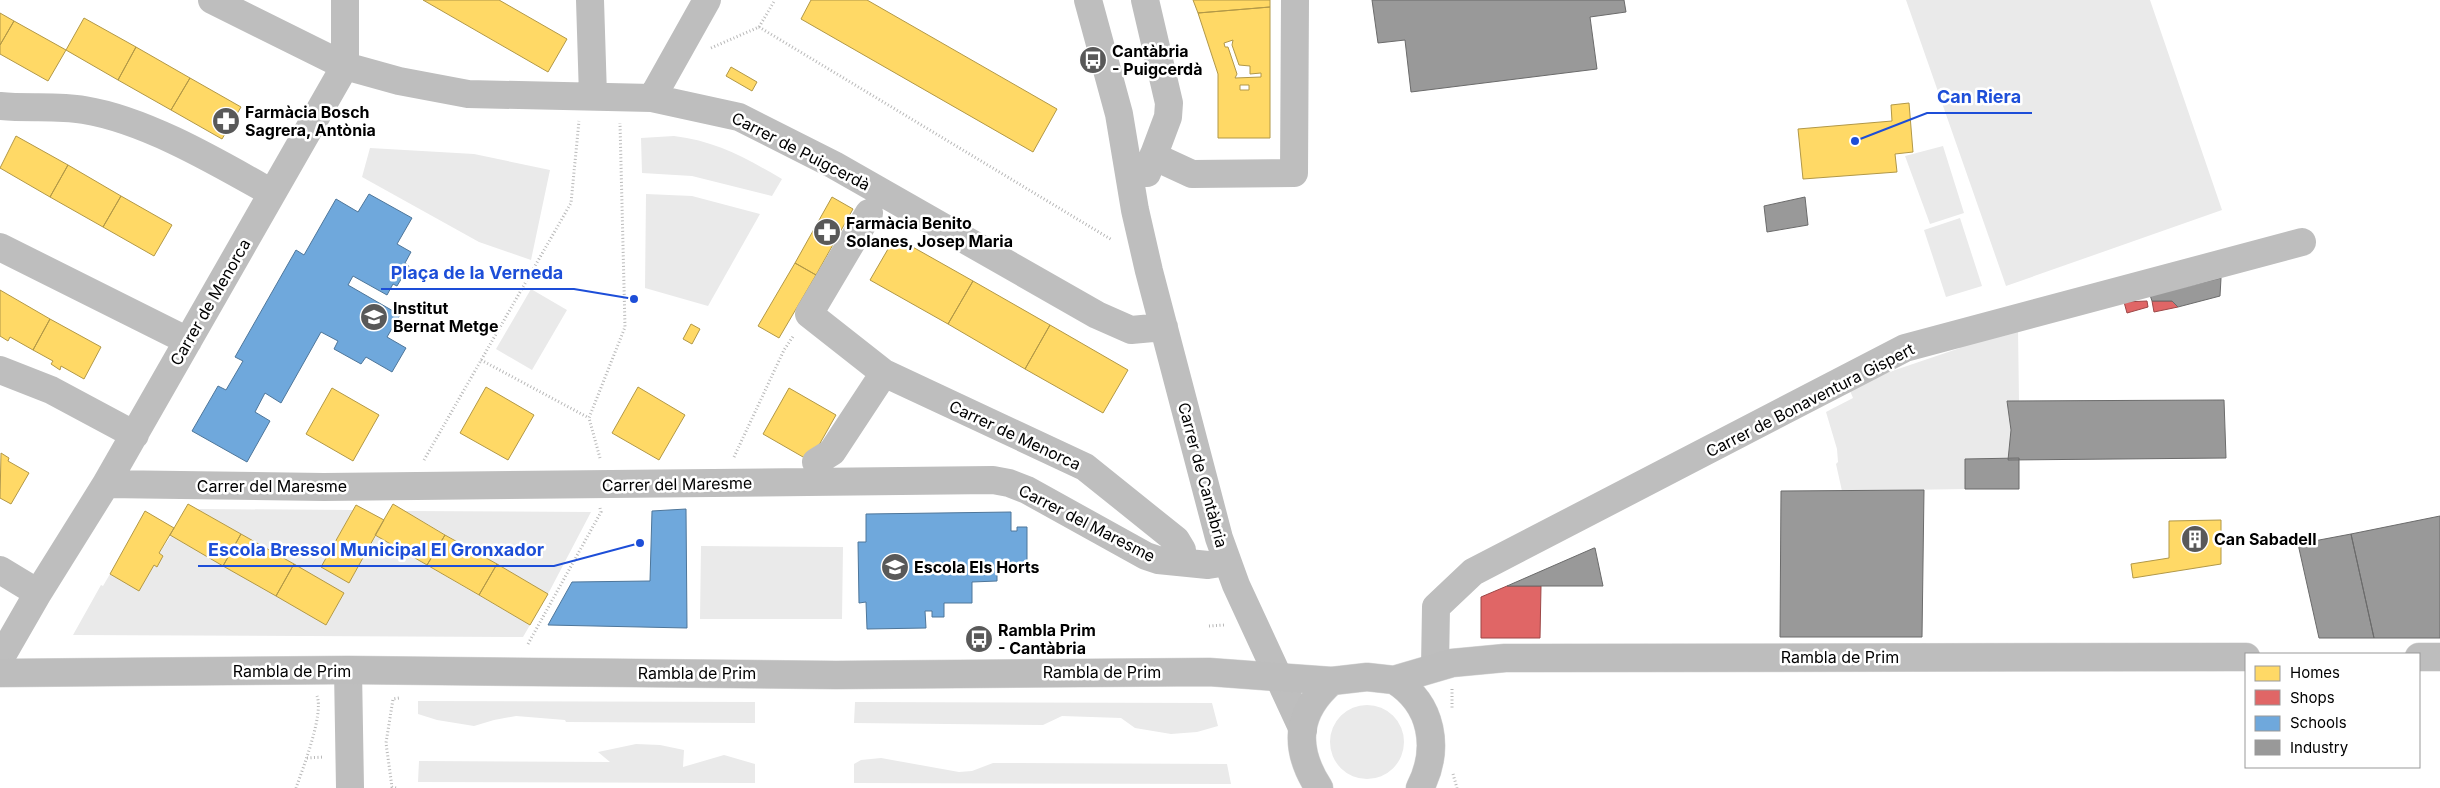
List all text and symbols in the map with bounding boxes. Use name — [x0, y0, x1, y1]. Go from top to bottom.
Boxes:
place label: Cantàbria - Puigcerdà — [1112, 41, 1203, 79]
bus stop icon: Cantàbria - Puigcerdà — [1078, 45, 1108, 75]
callout: Can Riera — [1927, 80, 2032, 113]
text: Can Riera — [1937, 86, 2021, 107]
place label: Farmàcia Bosch Sagrera, Antònia — [245, 102, 376, 140]
pharmacy icon: Farmàcia Bosch Sagrera, Antònia — [211, 106, 241, 136]
street label: Carrer de Puigcerdà — [728, 107, 874, 195]
place label: Farmàcia Benito Solanes, Josep Maria — [846, 213, 1013, 251]
pharmacy icon: Farmàcia Benito Solanes, Josep Maria — [812, 217, 842, 247]
street label: Carrer de Menorca — [166, 235, 254, 369]
callout: Plaça de la Verneda — [381, 256, 574, 289]
text: Plaça de la Verneda — [391, 262, 563, 283]
place label: Institut Bernat Metge — [393, 298, 498, 336]
school or university icon: Institut Bernat Metge — [359, 302, 389, 332]
street label: Carrer de Bonaventura Gispert — [1703, 339, 1917, 461]
street label: Carrer de Menorca — [946, 396, 1084, 474]
street label: Carrer de Cantàbria — [1174, 400, 1232, 550]
street label: Carrer del Maresme — [602, 473, 752, 495]
street label: Carrer del Maresme — [197, 476, 347, 496]
street label: Carrer del Maresme — [1015, 480, 1159, 566]
building icon: Can Sabadell — [2180, 524, 2210, 554]
place label: Can Sabadell — [2214, 529, 2316, 549]
callout: Escola Bressol Municipal El Gronxador — [198, 533, 554, 566]
text: Escola Bressol Municipal El Gronxador — [208, 539, 544, 560]
school or university icon: Escola Els Horts — [880, 552, 910, 582]
place label: Escola Els Horts — [914, 557, 1039, 577]
place label: Rambla Prim - Cantàbria — [998, 620, 1096, 658]
bus stop icon: Rambla Prim - Cantàbria — [964, 624, 994, 654]
street label: Rambla de Prim — [1781, 647, 1899, 667]
legend — [2245, 653, 2420, 768]
street label: Rambla de Prim — [233, 661, 351, 681]
street label: Rambla de Prim — [1043, 662, 1161, 682]
street label: Rambla de Prim — [638, 663, 756, 683]
text: Homes — [2290, 663, 2340, 682]
text: Shops — [2290, 688, 2335, 707]
text: Schools — [2290, 713, 2347, 732]
text: Industry — [2290, 738, 2349, 757]

